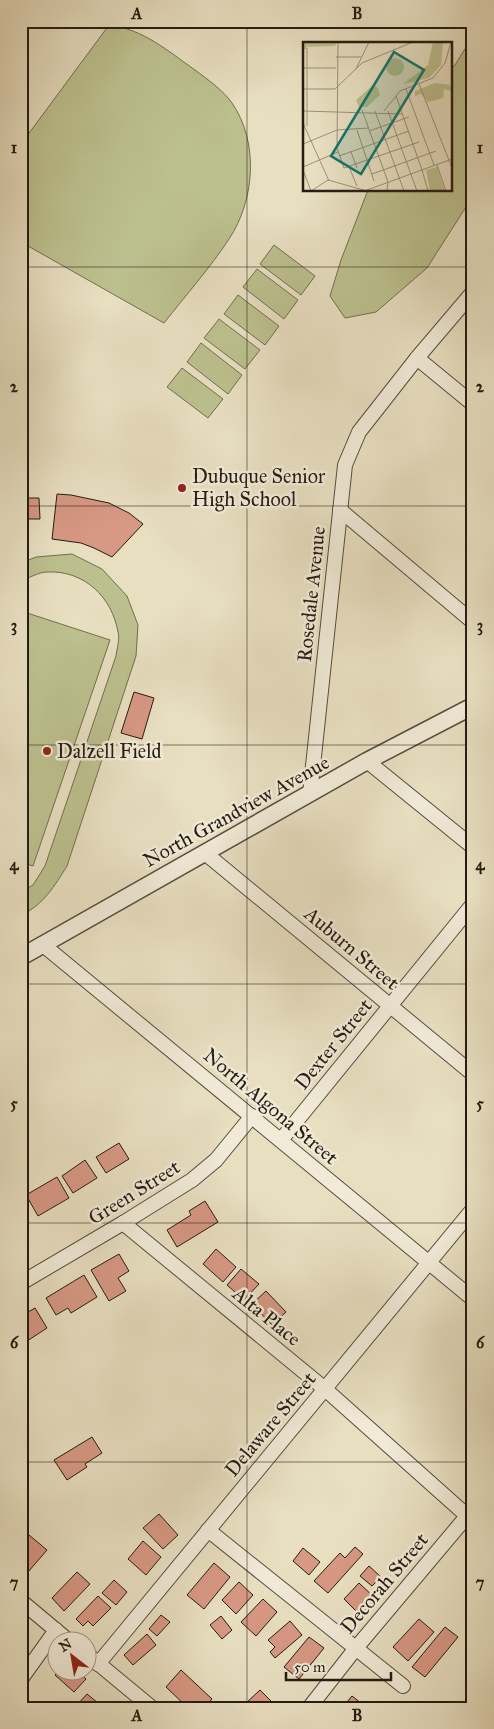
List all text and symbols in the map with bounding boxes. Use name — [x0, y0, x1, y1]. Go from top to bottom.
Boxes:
text: A — [131, 4, 143, 23]
text: B — [352, 4, 362, 23]
inset map — [303, 42, 452, 191]
text: 1 — [11, 138, 18, 157]
text: 1 — [477, 138, 484, 157]
text: 2 — [10, 377, 19, 396]
text: 2 — [476, 377, 485, 396]
place label: Dubuque Senior High School — [192, 464, 326, 512]
marker: Dubuque Senior High School — [176, 482, 188, 494]
street label: Rosedale Avenue — [292, 525, 330, 663]
text: 3 — [11, 616, 17, 636]
text: 3 — [477, 616, 483, 636]
place label: Dalzell Field — [57, 739, 162, 763]
marker: Dalzell Field — [41, 745, 53, 757]
street label: North Grandview Avenue — [139, 750, 333, 872]
text: 4 — [10, 855, 20, 875]
text: 4 — [476, 855, 486, 875]
street label: Auburn Street — [299, 901, 404, 995]
street label: Dexter Street — [289, 994, 377, 1094]
street label: North Algona Street — [198, 1043, 343, 1170]
text: 5 — [10, 1094, 18, 1113]
text: 5 — [476, 1094, 484, 1113]
street label: Green Street — [84, 1154, 184, 1230]
street label: Alta Place — [227, 1281, 306, 1351]
text: 6 — [10, 1333, 19, 1352]
text: 6 — [476, 1333, 485, 1352]
street label: Delaware Street — [219, 1367, 321, 1481]
street label: Decorah Street — [335, 1528, 433, 1638]
text: 7 — [10, 1573, 19, 1592]
text: 7 — [476, 1573, 485, 1592]
north arrow — [48, 1632, 98, 1682]
text: N — [56, 1635, 75, 1656]
scale bar — [286, 1649, 392, 1681]
text: 50 m — [294, 1658, 326, 1676]
text: A — [131, 1706, 143, 1725]
text: B — [352, 1706, 362, 1725]

